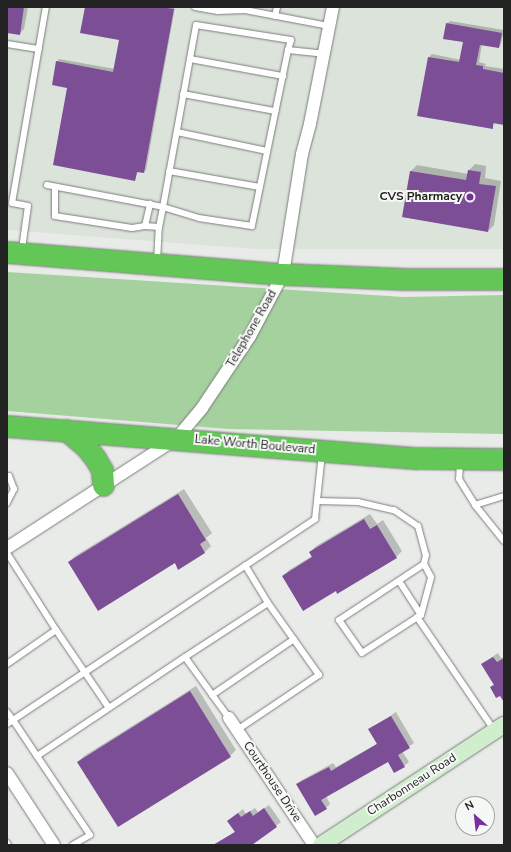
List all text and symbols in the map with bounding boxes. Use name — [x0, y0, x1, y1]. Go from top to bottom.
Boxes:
place label: CVS Pharmacy — [380, 190, 462, 204]
marker: CVS Pharmacy — [465, 192, 475, 202]
street label: Telephone Road — [224, 288, 280, 370]
street label: Lake Worth Boulevard — [194, 433, 316, 457]
street label: Courthouse Drive — [240, 739, 304, 825]
street label: Charbonneau Road — [365, 751, 459, 819]
north arrow — [455, 796, 495, 836]
text: N — [462, 797, 477, 814]

